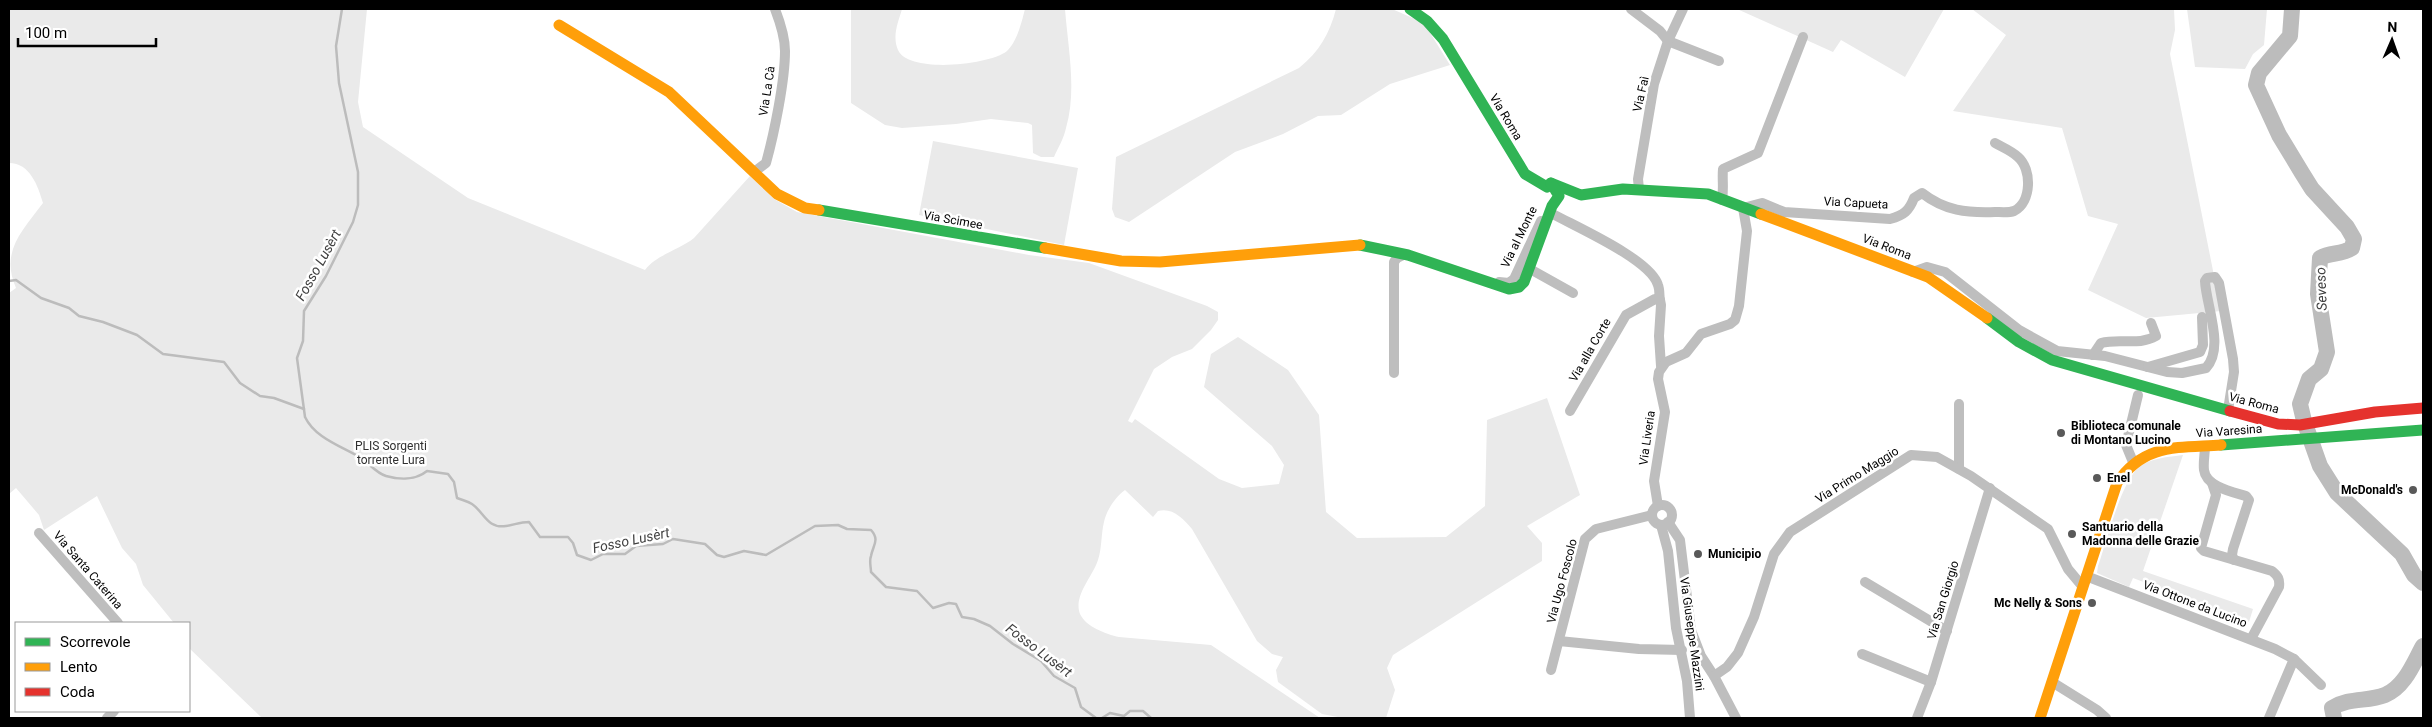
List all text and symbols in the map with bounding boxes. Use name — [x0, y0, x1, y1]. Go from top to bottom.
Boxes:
scale bar — [18, 15, 155, 47]
north arrow — [2367, 15, 2417, 65]
text: N — [2387, 19, 2398, 35]
text: 100 m — [25, 24, 67, 42]
street label: Via La Cà — [756, 65, 778, 117]
street label: Via Faì — [1630, 75, 1652, 113]
street label: Via Roma — [1487, 91, 1525, 143]
street label: Via Capueta — [1823, 194, 1889, 212]
street label: Via al Monte — [1498, 204, 1540, 270]
street label: Via Scimee — [922, 208, 984, 232]
water label: Fosso Lusèrt — [292, 226, 344, 303]
street label: Via Roma — [1861, 231, 1913, 263]
water label: Seveso — [2312, 267, 2330, 311]
street label: Via alla Corte — [1566, 316, 1614, 384]
street label: Via Roma — [2227, 390, 2281, 416]
street label: Via Liveria — [1636, 410, 1658, 466]
place label: Biblioteca comunale di Montano Lucino — [2071, 419, 2181, 447]
street label: Via Varesina — [2195, 422, 2263, 440]
marker: Biblioteca comunale di Montano Lucino — [2055, 427, 2067, 439]
park label: PLIS Sorgenti torrente Lura — [355, 439, 427, 467]
street label: Via Primo Maggio — [1813, 444, 1901, 506]
place label: Enel — [2107, 471, 2130, 485]
marker: Enel — [2091, 472, 2103, 484]
place label: McDonald's — [2341, 483, 2403, 497]
marker: McDonald's — [2407, 484, 2419, 496]
place label: Santuario della Madonna delle Grazie — [2082, 520, 2199, 548]
water label: Fosso Lusèrt — [591, 524, 672, 556]
street label: Via Santa Caterina — [50, 528, 126, 612]
marker: Santuario della Madonna delle Grazie — [2066, 528, 2078, 540]
street label: Via Ugo Foscolo — [1544, 537, 1580, 625]
place label: Municipio — [1708, 547, 1761, 561]
marker: Municipio — [1692, 548, 1704, 560]
street label: Via San Giorgio — [1924, 559, 1962, 641]
street label: Via Giuseppe Mazzini — [1677, 576, 1707, 692]
street label: Via Ottone da Lucino — [2141, 578, 2249, 630]
place label: Mc Nelly & Sons — [1994, 596, 2082, 610]
marker: Mc Nelly & Sons — [2086, 597, 2098, 609]
water label: Fosso Lusèrt — [1003, 620, 1076, 680]
legend — [15, 622, 190, 712]
text: Scorrevole — [60, 633, 131, 651]
text: Lento — [60, 658, 98, 676]
text: Coda — [60, 683, 95, 701]

